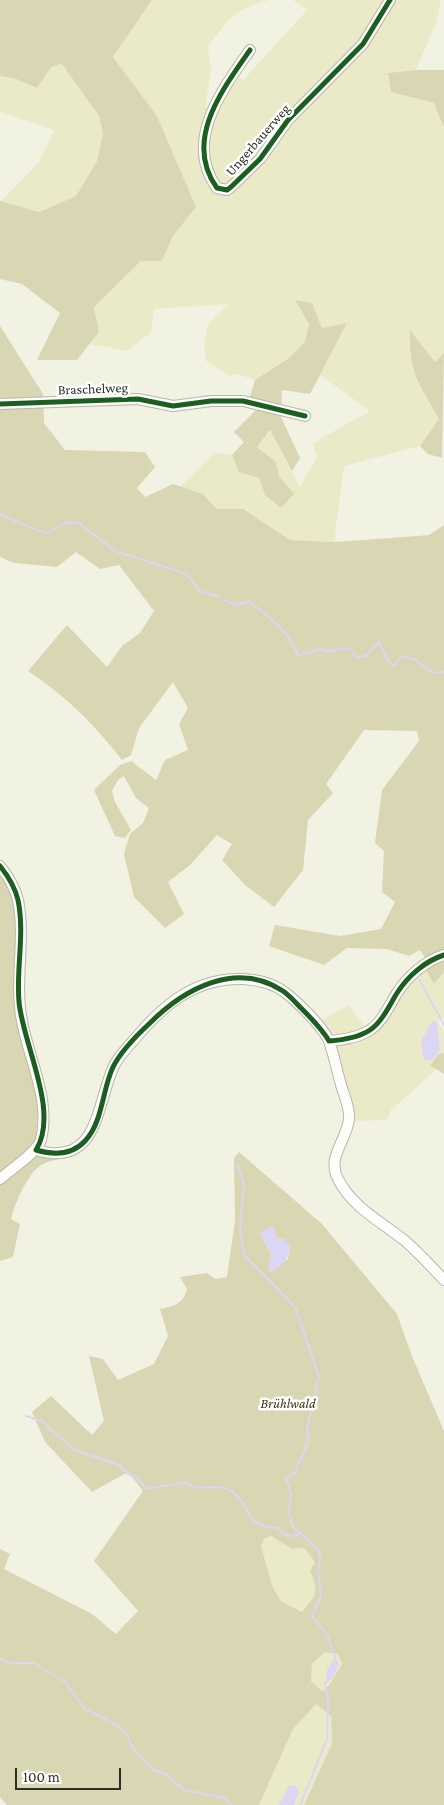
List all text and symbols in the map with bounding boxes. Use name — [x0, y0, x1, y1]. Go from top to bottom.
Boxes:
street label: Ungerbauerweg — [222, 101, 294, 179]
street label: Braschelweg — [57, 379, 129, 399]
park label: Brühlwald — [260, 1396, 316, 1412]
scale bar — [18, 1758, 124, 1790]
text: 100 m — [23, 1769, 60, 1785]

